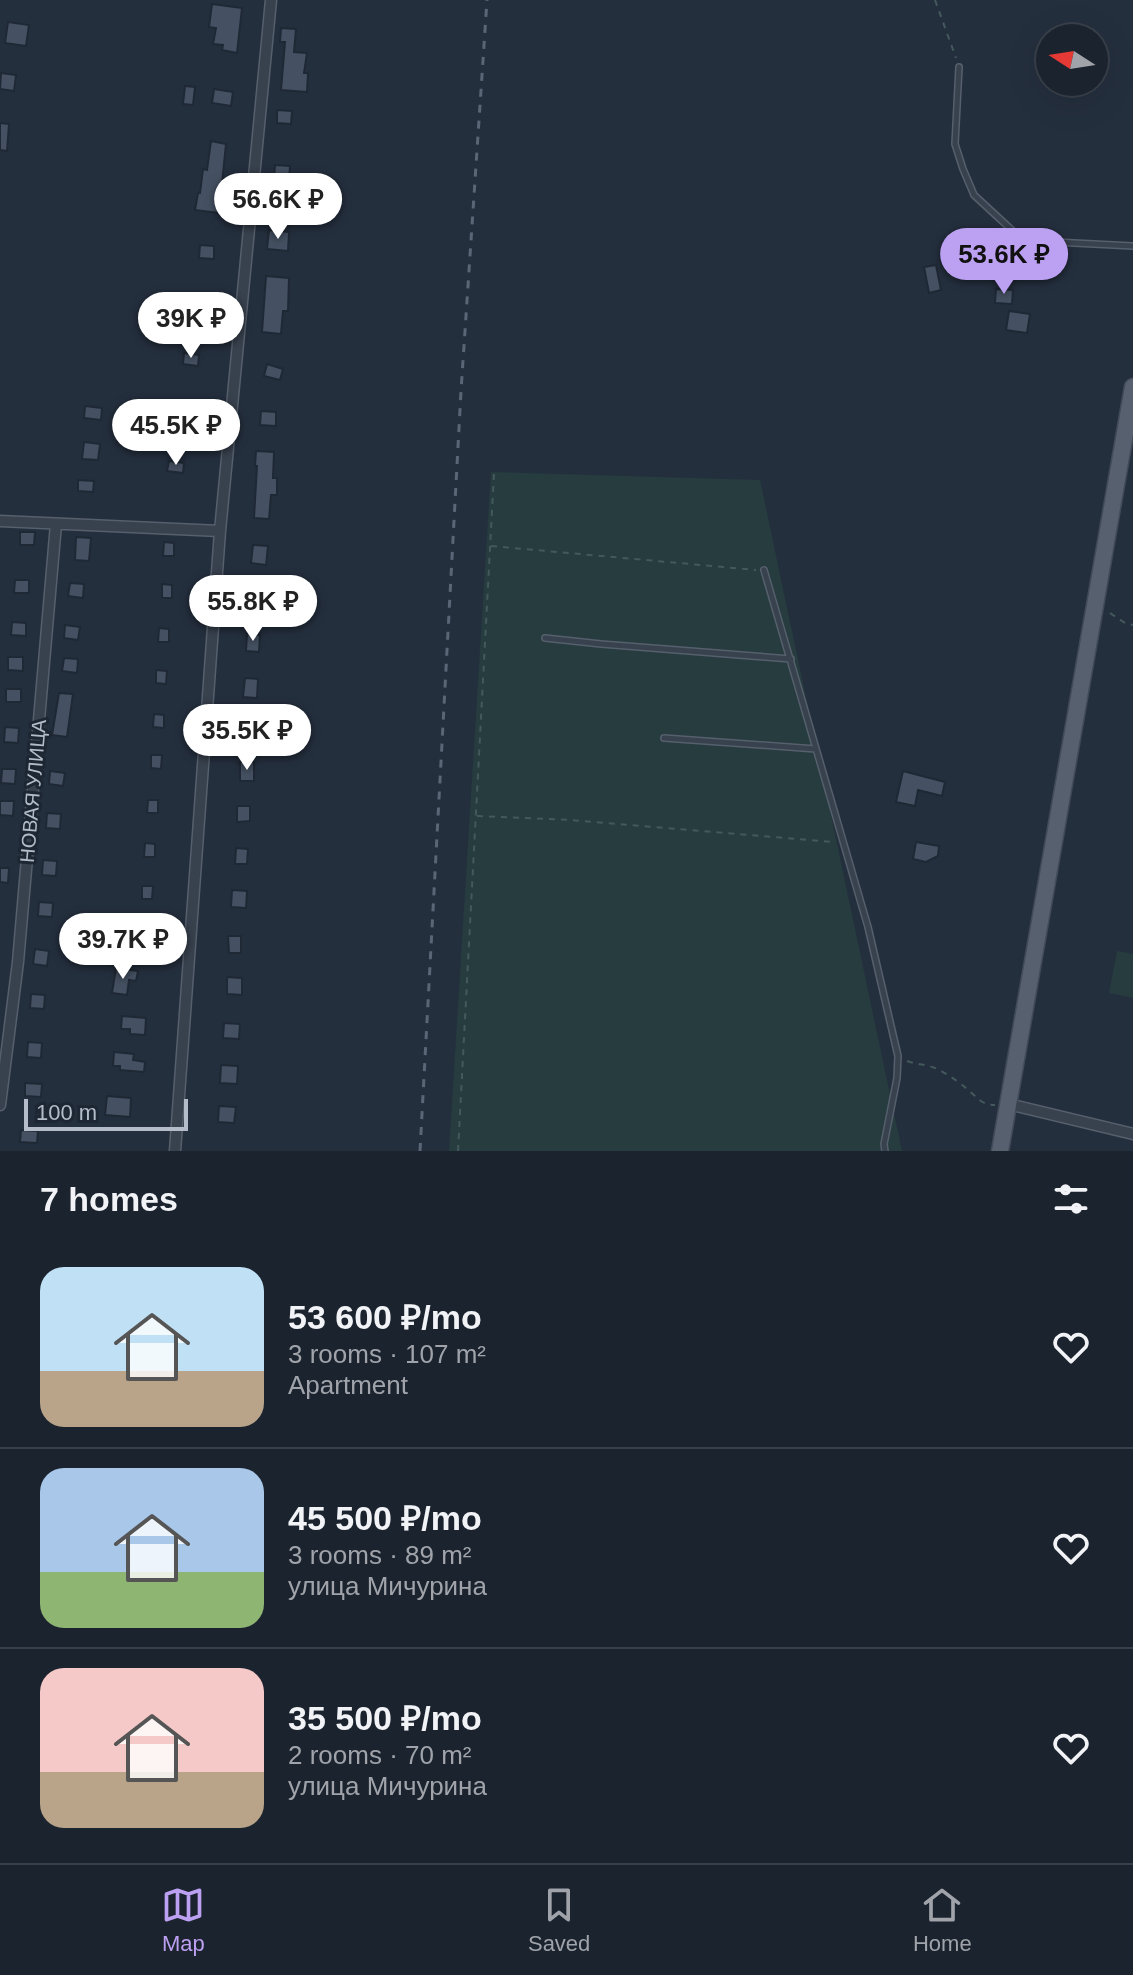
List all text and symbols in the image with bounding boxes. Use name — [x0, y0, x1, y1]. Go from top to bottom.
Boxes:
north arrow — [1036, 24, 1108, 96]
map controls — [1036, 24, 1108, 96]
pin: 56.6K ₽ — [204, 173, 352, 241]
text: 56.6K ₽ — [232, 184, 324, 214]
pin: 53.6K ₽ — [930, 228, 1078, 296]
text: 53.6K ₽ — [958, 239, 1050, 269]
pin: 39K ₽ — [135, 292, 247, 360]
text: 39K ₽ — [156, 303, 226, 333]
pin: 45.5K ₽ — [102, 399, 250, 467]
text: 45.5K ₽ — [130, 410, 222, 440]
pin: 55.8K ₽ — [179, 575, 327, 643]
text: 55.8K ₽ — [207, 586, 299, 616]
pin: 35.5K ₽ — [173, 704, 321, 772]
text: 35.5K ₽ — [201, 715, 293, 745]
street label: НОВАЯ УЛИЦА — [16, 718, 50, 864]
pin: 39.7K ₽ — [49, 913, 197, 981]
text: 39.7K ₽ — [77, 924, 169, 954]
scale bar — [24, 1095, 188, 1131]
text: 100 m — [36, 1100, 97, 1125]
icon: filters — [1049, 1177, 1093, 1221]
text: 7 homes — [40, 1180, 178, 1218]
text: 53 600 ₽/mo — [288, 1298, 482, 1336]
icon: home — [104, 1299, 200, 1395]
icon: heart — [1049, 1325, 1093, 1369]
text: 3 rooms · 107 m² — [288, 1339, 486, 1369]
text: Apartment — [288, 1370, 408, 1400]
text: 45 500 ₽/mo — [288, 1499, 482, 1537]
icon: home — [104, 1500, 200, 1596]
icon: heart — [1049, 1526, 1093, 1570]
text: 3 rooms · 89 m² — [288, 1540, 472, 1570]
text: улица Мичурина — [288, 1571, 487, 1601]
text: 35 500 ₽/mo — [288, 1699, 482, 1737]
icon: home — [104, 1700, 200, 1796]
icon: heart — [1049, 1726, 1093, 1770]
text: 2 rooms · 70 m² — [288, 1740, 472, 1770]
text: улица Мичурина — [288, 1771, 487, 1801]
tab: Map — [161, 1883, 205, 1957]
tab: Saved — [528, 1883, 590, 1957]
tab: Home — [913, 1883, 972, 1957]

